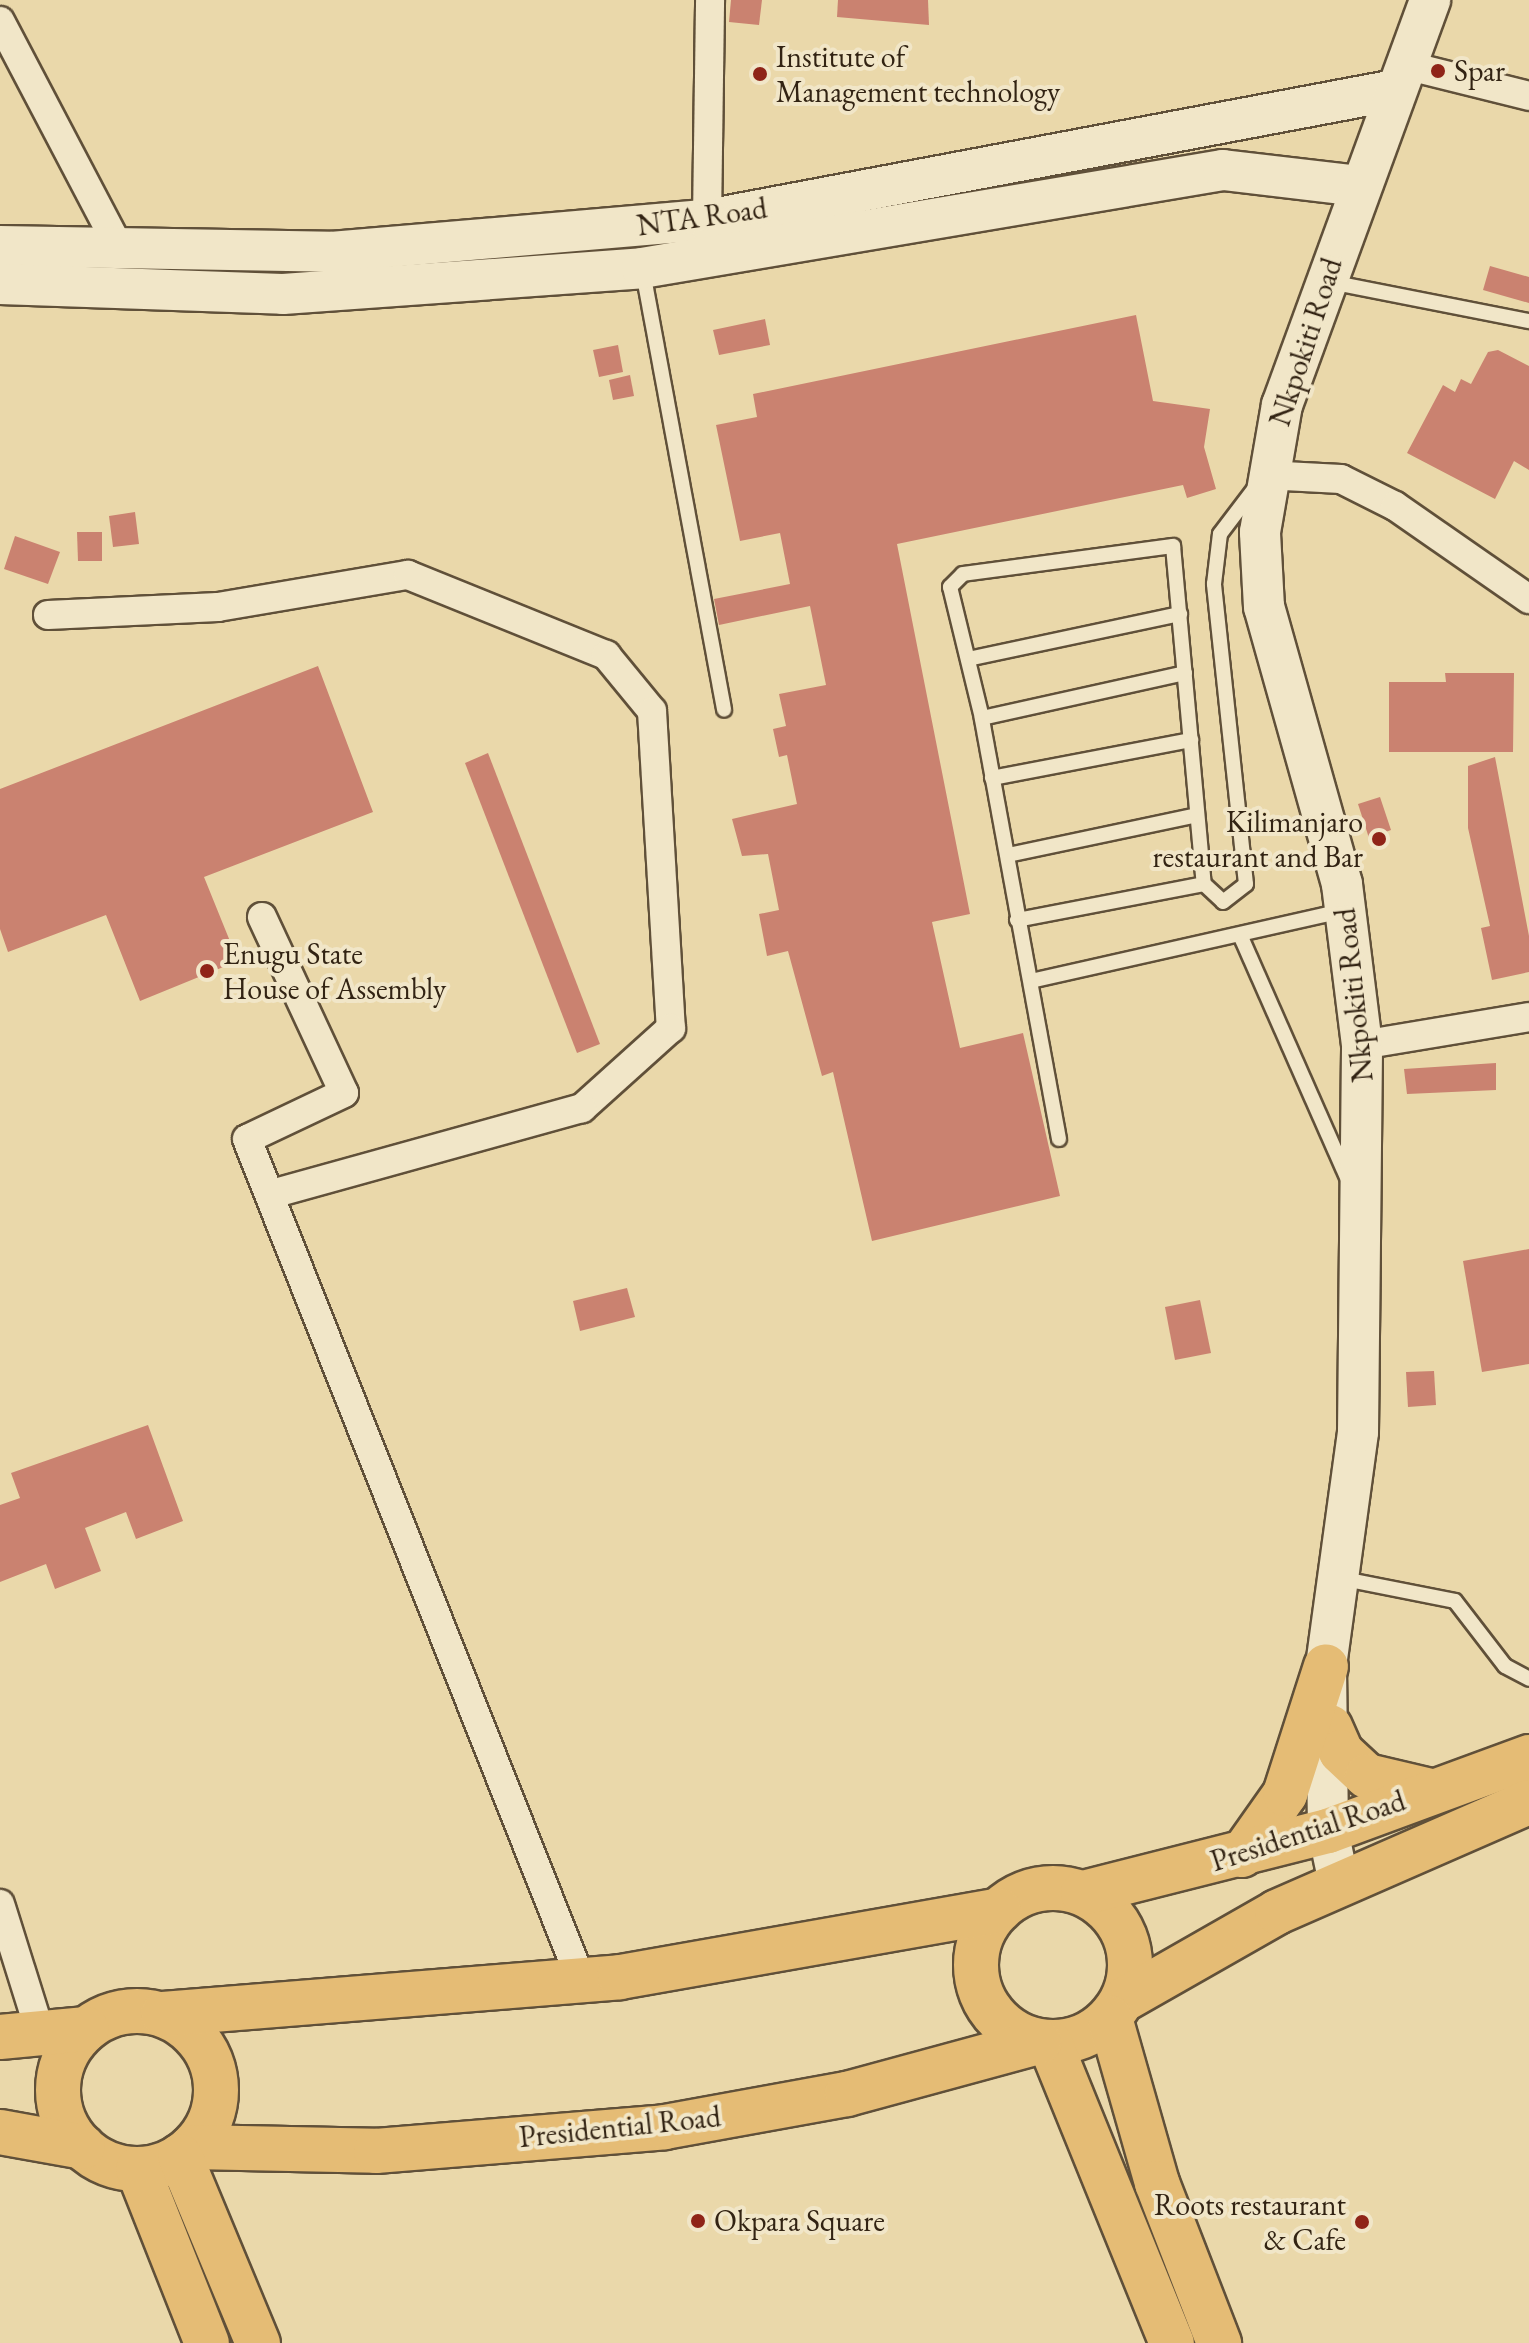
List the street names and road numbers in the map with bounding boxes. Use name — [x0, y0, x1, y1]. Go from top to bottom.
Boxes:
street label: NTA Road — [635, 190, 769, 244]
street label: Nkpokiti Road — [1262, 253, 1350, 431]
street label: Nkpokiti Road — [1327, 906, 1381, 1084]
street label: Presidential Road — [1206, 1783, 1410, 1879]
street label: Presidential Road — [517, 2099, 723, 2155]

